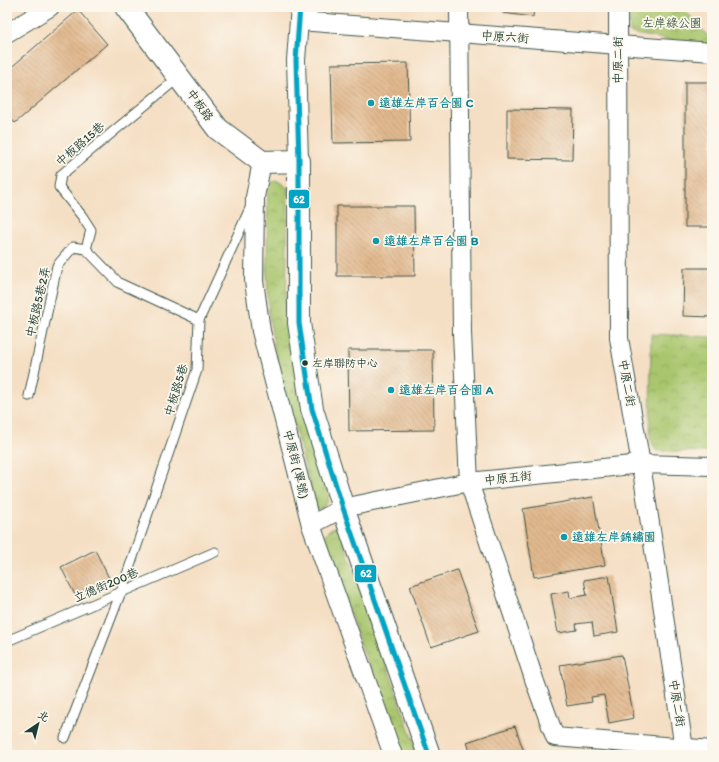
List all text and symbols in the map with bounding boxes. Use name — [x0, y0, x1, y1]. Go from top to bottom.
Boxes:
park label: 左岸綠公園 — [642, 16, 702, 30]
street label: 中原六街 — [481, 28, 529, 46]
street label: 中原二街 — [611, 36, 625, 84]
street label: 中板路 — [184, 86, 216, 124]
place label: 遠雄左岸百合園 C — [379, 96, 474, 110]
marker: 遠雄左岸百合園 C — [366, 98, 376, 108]
street label: 中板路15巷 — [53, 119, 107, 169]
line badge: 62 — [288, 189, 310, 209]
text: 62 — [293, 193, 305, 206]
place label: 遠雄左岸百合園 B — [384, 234, 479, 248]
marker: 遠雄左岸百合園 B — [371, 236, 381, 246]
street label: 中板路5巷2弄 — [23, 265, 53, 339]
place label: 左岸聯防中心 — [312, 357, 378, 370]
marker: 左岸聯防中心 — [300, 358, 310, 368]
street label: 中原二街 — [616, 358, 638, 408]
street label: 中板路5巷 — [161, 362, 191, 418]
place label: 遠雄左岸百合園 A — [399, 383, 494, 397]
marker: 遠雄左岸百合園 A — [386, 385, 396, 395]
street label: 中原街 (單號) — [281, 428, 311, 500]
street label: 中原五街 — [483, 469, 533, 487]
place label: 遠雄左岸錦繡園 — [572, 530, 656, 544]
marker: 遠雄左岸錦繡園 — [559, 532, 569, 542]
line badge: 62 — [354, 564, 377, 583]
street label: 立德街200巷 — [71, 565, 141, 605]
text: 62 — [360, 567, 372, 580]
street label: 中原二街 — [666, 678, 688, 728]
north arrow — [18, 704, 58, 744]
text: 北 — [35, 708, 52, 725]

